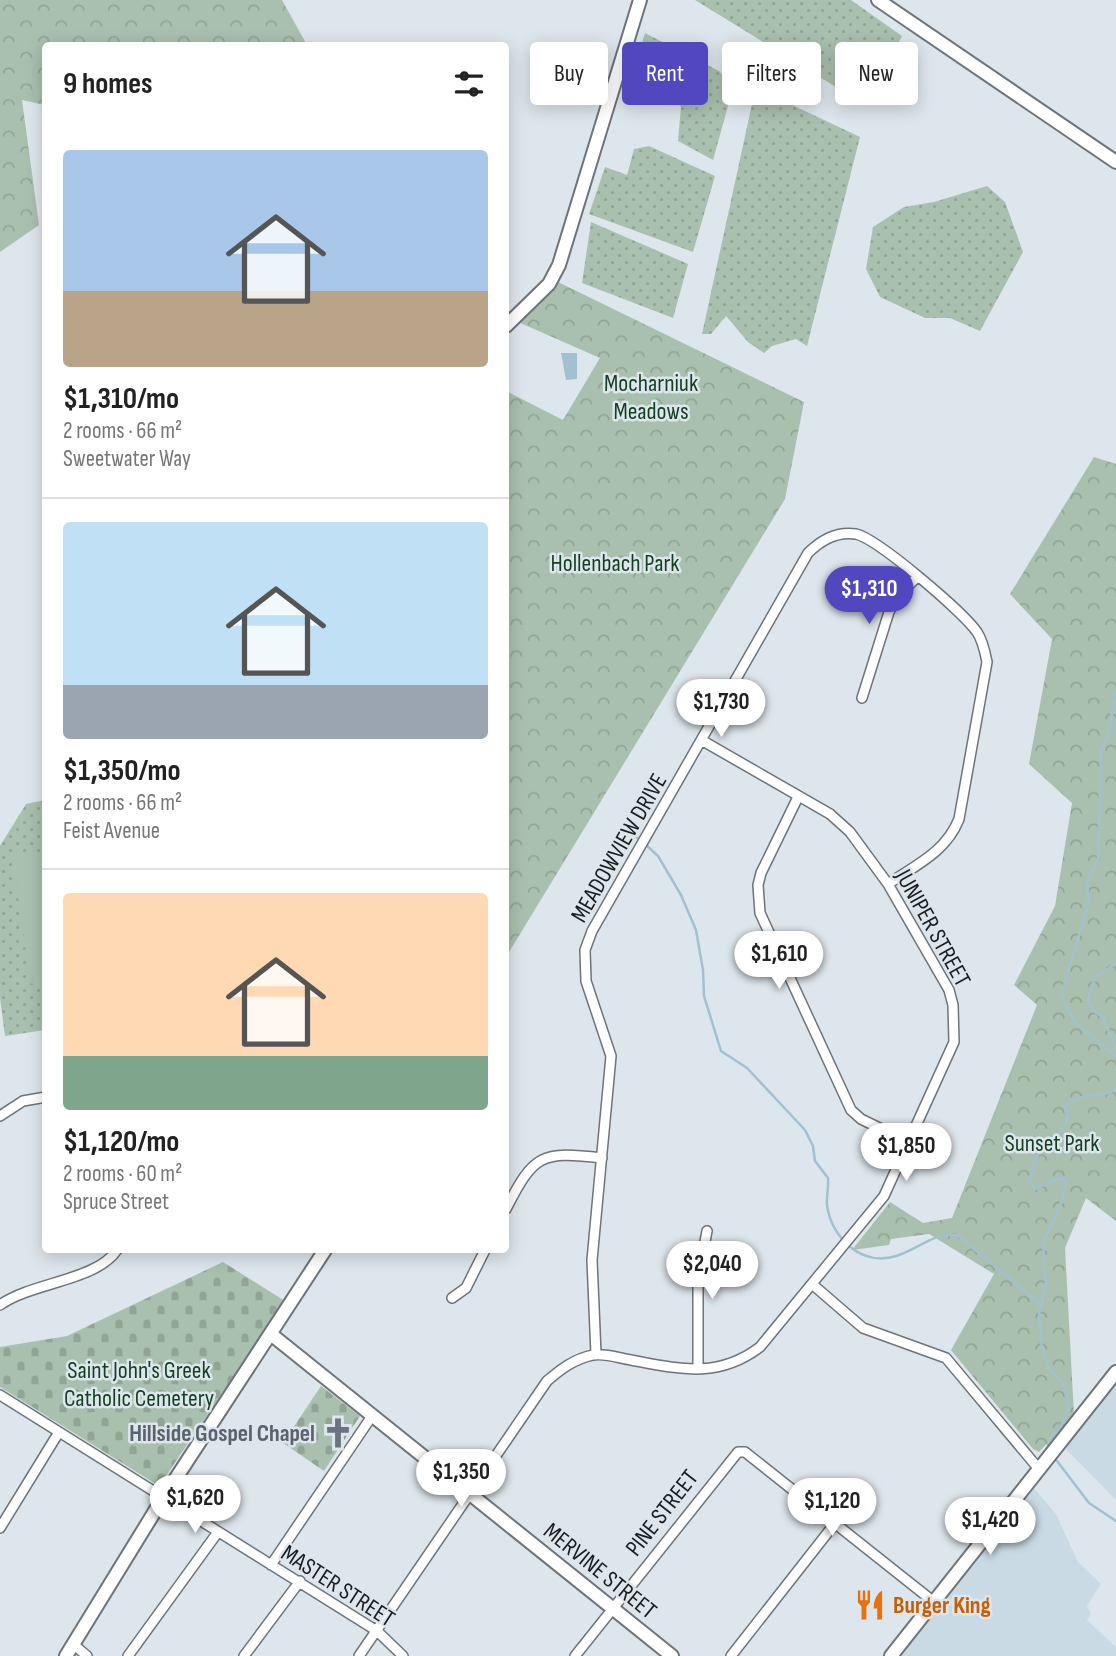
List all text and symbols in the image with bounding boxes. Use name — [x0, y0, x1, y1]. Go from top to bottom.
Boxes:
chip: Buy — [530, 42, 608, 105]
chip: Rent — [622, 42, 708, 105]
chip: Filters — [722, 42, 821, 105]
chip: New — [835, 42, 918, 105]
icon: filters — [450, 65, 488, 103]
text: 9 homes — [63, 66, 153, 102]
icon: home — [213, 196, 339, 322]
park label: Mocharniuk Meadows — [604, 369, 698, 426]
text: $1,310/mo — [63, 381, 179, 417]
text: 2 rooms · 66 m² — [63, 417, 182, 445]
text: Sweetwater Way — [63, 445, 191, 473]
park label: Hollenbach Park — [551, 549, 679, 578]
pin: $1,310 — [812, 566, 926, 626]
icon: home — [213, 568, 339, 694]
text: $1,310 — [841, 575, 897, 603]
pin: $1,730 — [664, 680, 778, 739]
text: $1,730 — [692, 688, 750, 716]
text: $1,350/mo — [63, 753, 180, 789]
street label: MEADOWVIEW DRIVE — [565, 769, 673, 927]
text: 2 rooms · 66 m² — [63, 789, 182, 817]
text: Feist Avenue — [63, 817, 160, 845]
street label: JUNIPER STREET — [888, 864, 977, 992]
pin: $1,610 — [722, 932, 836, 991]
icon: home — [213, 939, 339, 1065]
text: $1,610 — [750, 940, 808, 968]
text: $1,120/mo — [63, 1124, 179, 1160]
pin: $1,850 — [849, 1124, 963, 1183]
park label: Sunset Park — [1004, 1129, 1100, 1158]
text: $1,850 — [877, 1132, 935, 1160]
text: 2 rooms · 60 m² — [63, 1160, 182, 1188]
text: Spruce Street — [63, 1188, 169, 1216]
pin: $2,040 — [655, 1242, 769, 1301]
text: $2,040 — [682, 1250, 742, 1278]
park label: Saint John's Greek Catholic Cemetery — [64, 1356, 214, 1413]
church icon: Hillside Gospel Chapel — [321, 1416, 355, 1450]
place label: Hillside Gospel Chapel — [129, 1419, 315, 1448]
pin: $1,350 — [404, 1450, 518, 1509]
text: $1,350 — [432, 1458, 490, 1486]
street label: PINE STREET — [619, 1464, 705, 1562]
pin: $1,620 — [138, 1476, 252, 1535]
pin: $1,120 — [775, 1478, 889, 1538]
text: $1,620 — [166, 1484, 224, 1512]
text: $1,120 — [803, 1487, 861, 1515]
pin: $1,420 — [933, 1498, 1047, 1557]
text: $1,420 — [961, 1506, 1019, 1534]
street label: MERVINE STREET — [538, 1517, 663, 1626]
street label: MASTER STREET — [276, 1539, 400, 1634]
restaurant icon: Burger King — [853, 1588, 887, 1622]
place label: Burger King — [893, 1591, 991, 1620]

